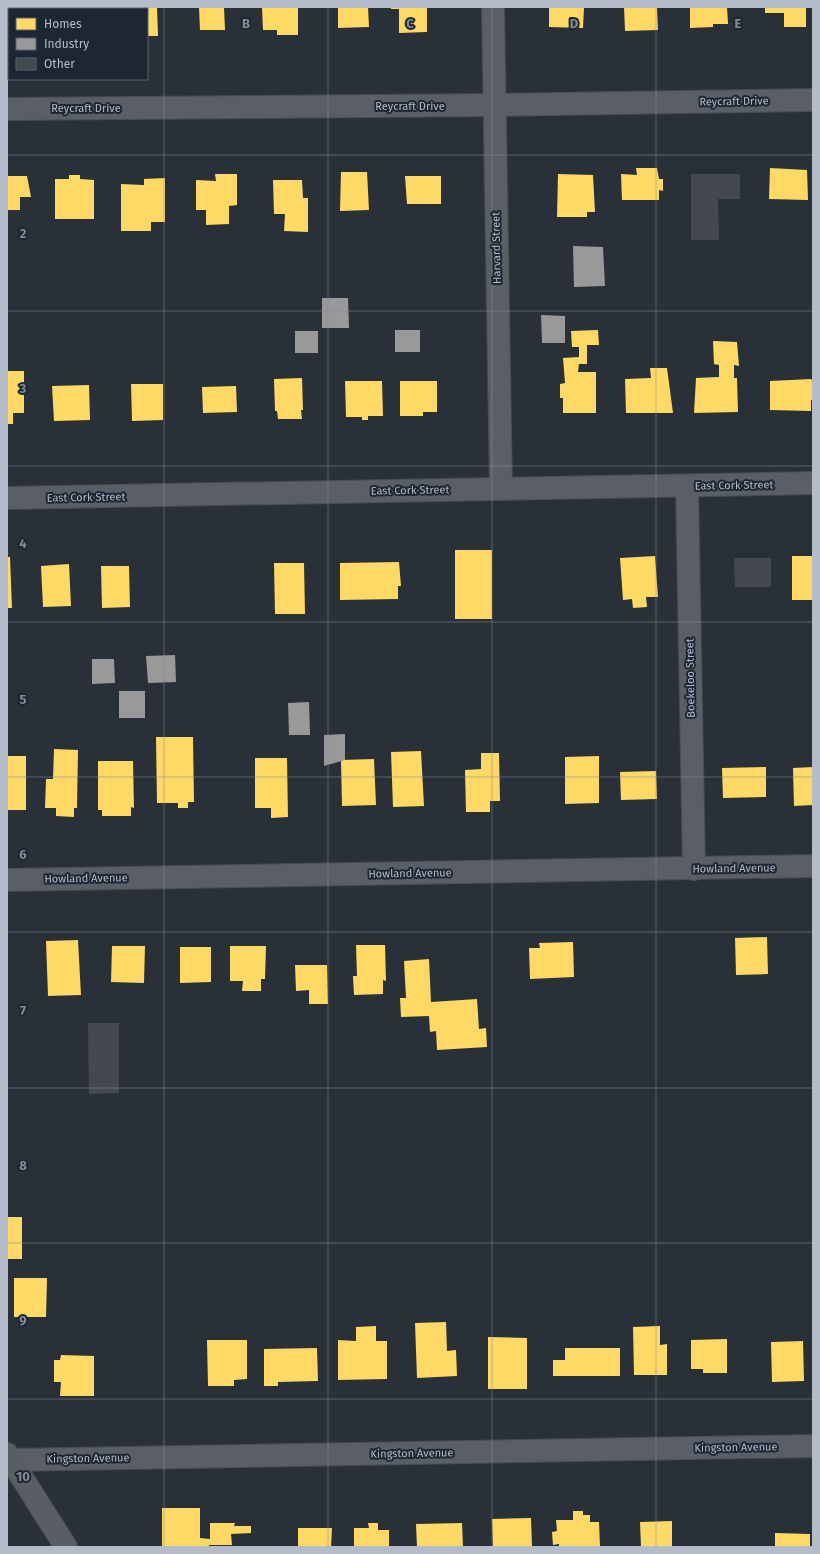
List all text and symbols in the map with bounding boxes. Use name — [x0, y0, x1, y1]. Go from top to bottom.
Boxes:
legend — [8, 8, 148, 80]
text: B — [242, 16, 250, 31]
text: C — [406, 16, 414, 31]
text: D — [570, 16, 579, 31]
text: E — [735, 16, 742, 31]
text: Homes — [44, 17, 82, 31]
text: Industry — [44, 37, 89, 51]
text: Other — [44, 57, 75, 71]
street label: Reycraft Drive — [699, 94, 769, 109]
street label: Reycraft Drive — [375, 100, 445, 113]
street label: Reycraft Drive — [51, 102, 121, 115]
street label: Harvard Street — [489, 212, 504, 284]
text: 2 — [20, 226, 27, 241]
text: 3 — [19, 381, 27, 396]
street label: East Cork Street — [695, 478, 773, 493]
street label: East Cork Street — [371, 483, 449, 498]
street label: East Cork Street — [47, 490, 125, 505]
text: 4 — [19, 536, 27, 551]
street label: Boekeloo Street — [683, 638, 698, 718]
text: 5 — [20, 692, 27, 707]
text: 6 — [19, 847, 27, 862]
street label: Howland Avenue — [692, 861, 776, 876]
street label: Howland Avenue — [368, 866, 452, 881]
street label: Howland Avenue — [44, 871, 128, 886]
text: 7 — [20, 1003, 26, 1018]
text: 8 — [19, 1158, 27, 1173]
text: 9 — [19, 1313, 27, 1328]
street label: Kingston Avenue — [694, 1440, 778, 1455]
street label: Kingston Avenue — [370, 1446, 454, 1461]
street label: Kingston Avenue — [46, 1451, 130, 1466]
text: 10 — [16, 1469, 30, 1484]

